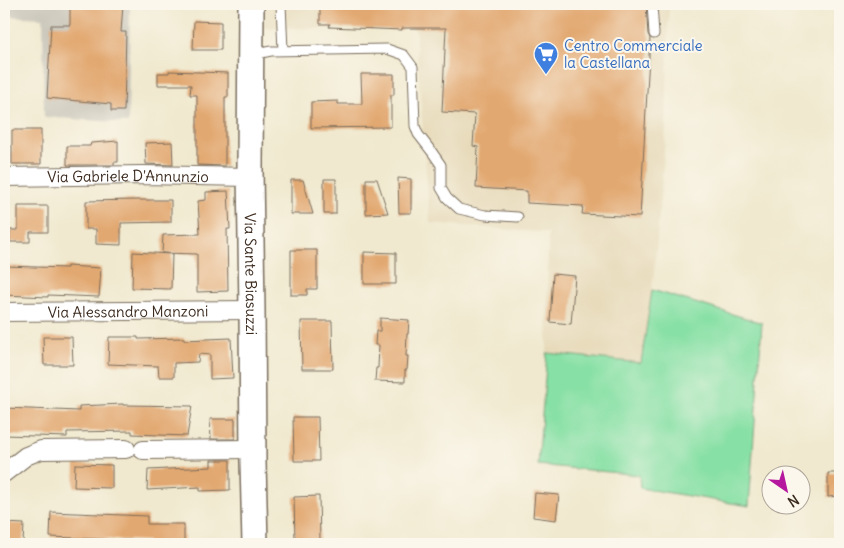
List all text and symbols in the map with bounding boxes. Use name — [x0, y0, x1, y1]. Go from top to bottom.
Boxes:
place label: Centro Commerciale la Castellana — [564, 36, 703, 72]
supermarket icon: Centro Commerciale la Castellana — [533, 41, 559, 75]
street label: Via Gabriele D'Annunzio — [47, 165, 209, 186]
street label: Via Sante Biasuzzi — [241, 213, 262, 335]
street label: Via Alessandro Manzoni — [48, 301, 208, 321]
north arrow — [762, 466, 812, 516]
text: N — [784, 491, 802, 511]

